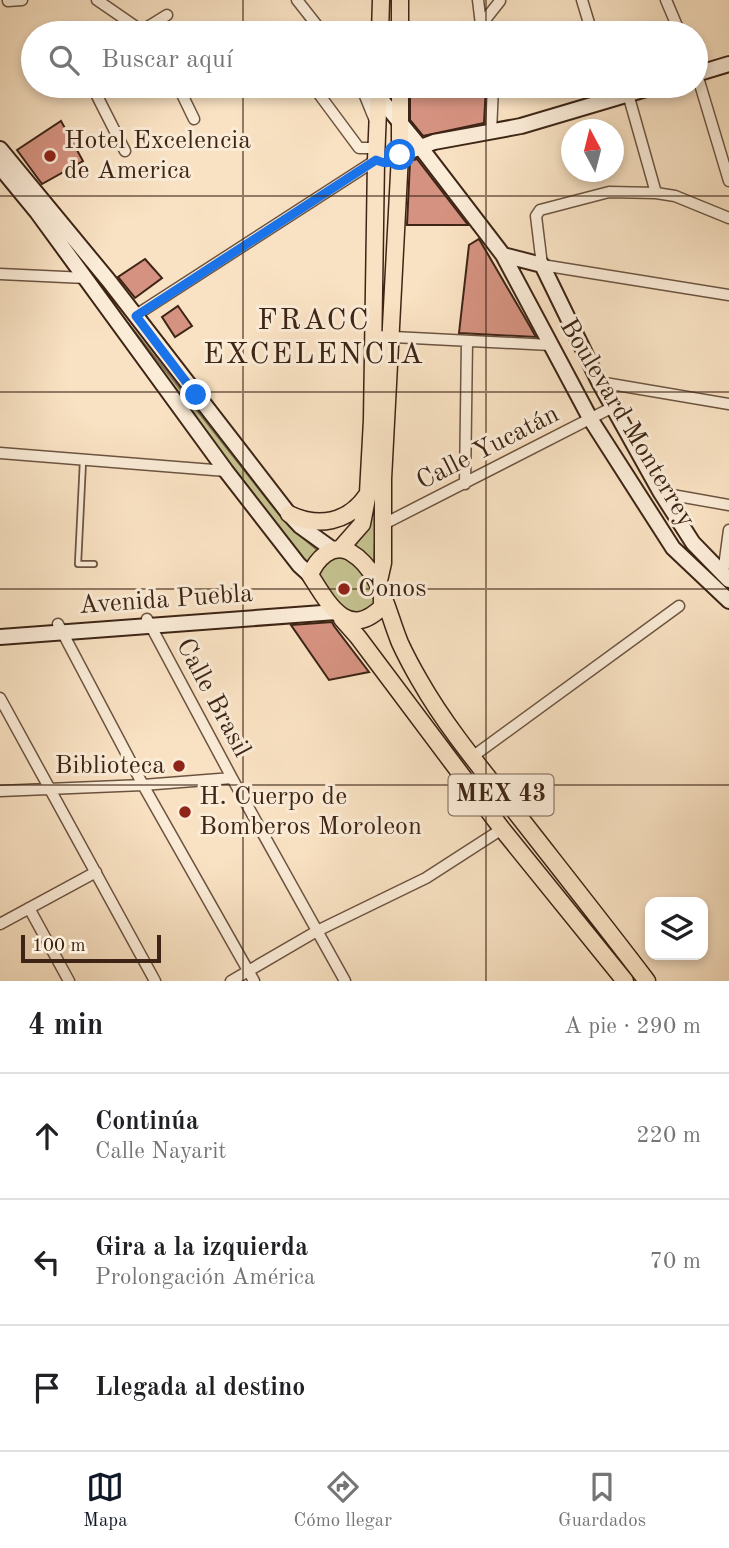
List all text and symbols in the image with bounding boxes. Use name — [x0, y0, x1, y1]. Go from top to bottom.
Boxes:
search box — [21, 21, 708, 98]
icon: search — [45, 41, 83, 79]
text: Buscar aquí — [101, 47, 233, 73]
north arrow — [561, 119, 624, 182]
place label: Hotel Excelencia de America — [64, 128, 251, 184]
route start — [384, 139, 415, 170]
marker: Hotel Excelencia de America — [42, 148, 58, 164]
district label: FRACC EXCELENCIA — [203, 306, 425, 370]
street label: Boulevard Monterrey — [555, 314, 700, 532]
route end — [180, 379, 211, 410]
street label: Calle Yucatán — [413, 401, 563, 495]
place label: Conos — [358, 576, 427, 602]
street label: Avenida Puebla — [78, 581, 254, 619]
marker: Conos — [336, 581, 352, 597]
street label: Calle Brasil — [171, 634, 255, 762]
place label: Biblioteca — [55, 753, 165, 779]
marker: Biblioteca — [171, 758, 187, 774]
road number: MEX 43 — [448, 774, 554, 816]
place label: H. Cuerpo de Bomberos Moroleon — [199, 784, 422, 840]
marker: H. Cuerpo de Bomberos Moroleon — [177, 804, 193, 820]
map controls — [645, 897, 708, 960]
button: layers — [645, 897, 708, 960]
scale bar — [21, 932, 161, 964]
text: 100 m — [32, 937, 85, 956]
text: 4 min — [28, 1011, 103, 1041]
text: A pie · 290 m — [564, 1015, 701, 1038]
text: Continúa — [95, 1109, 199, 1135]
icon: ahead — [28, 1117, 66, 1155]
text: 220 m — [636, 1124, 701, 1147]
text: Calle Nayarit — [95, 1140, 226, 1163]
text: Gira a la izquierda — [95, 1235, 308, 1261]
icon: left — [28, 1243, 66, 1281]
text: 70 m — [650, 1250, 701, 1273]
text: Prolongación América — [95, 1266, 315, 1289]
icon: arrive — [28, 1369, 66, 1407]
text: Llegada al destino — [95, 1375, 305, 1401]
tab: Mapa — [83, 1468, 128, 1533]
tab: Cómo llegar — [294, 1468, 392, 1533]
tab: Guardados — [558, 1468, 646, 1533]

